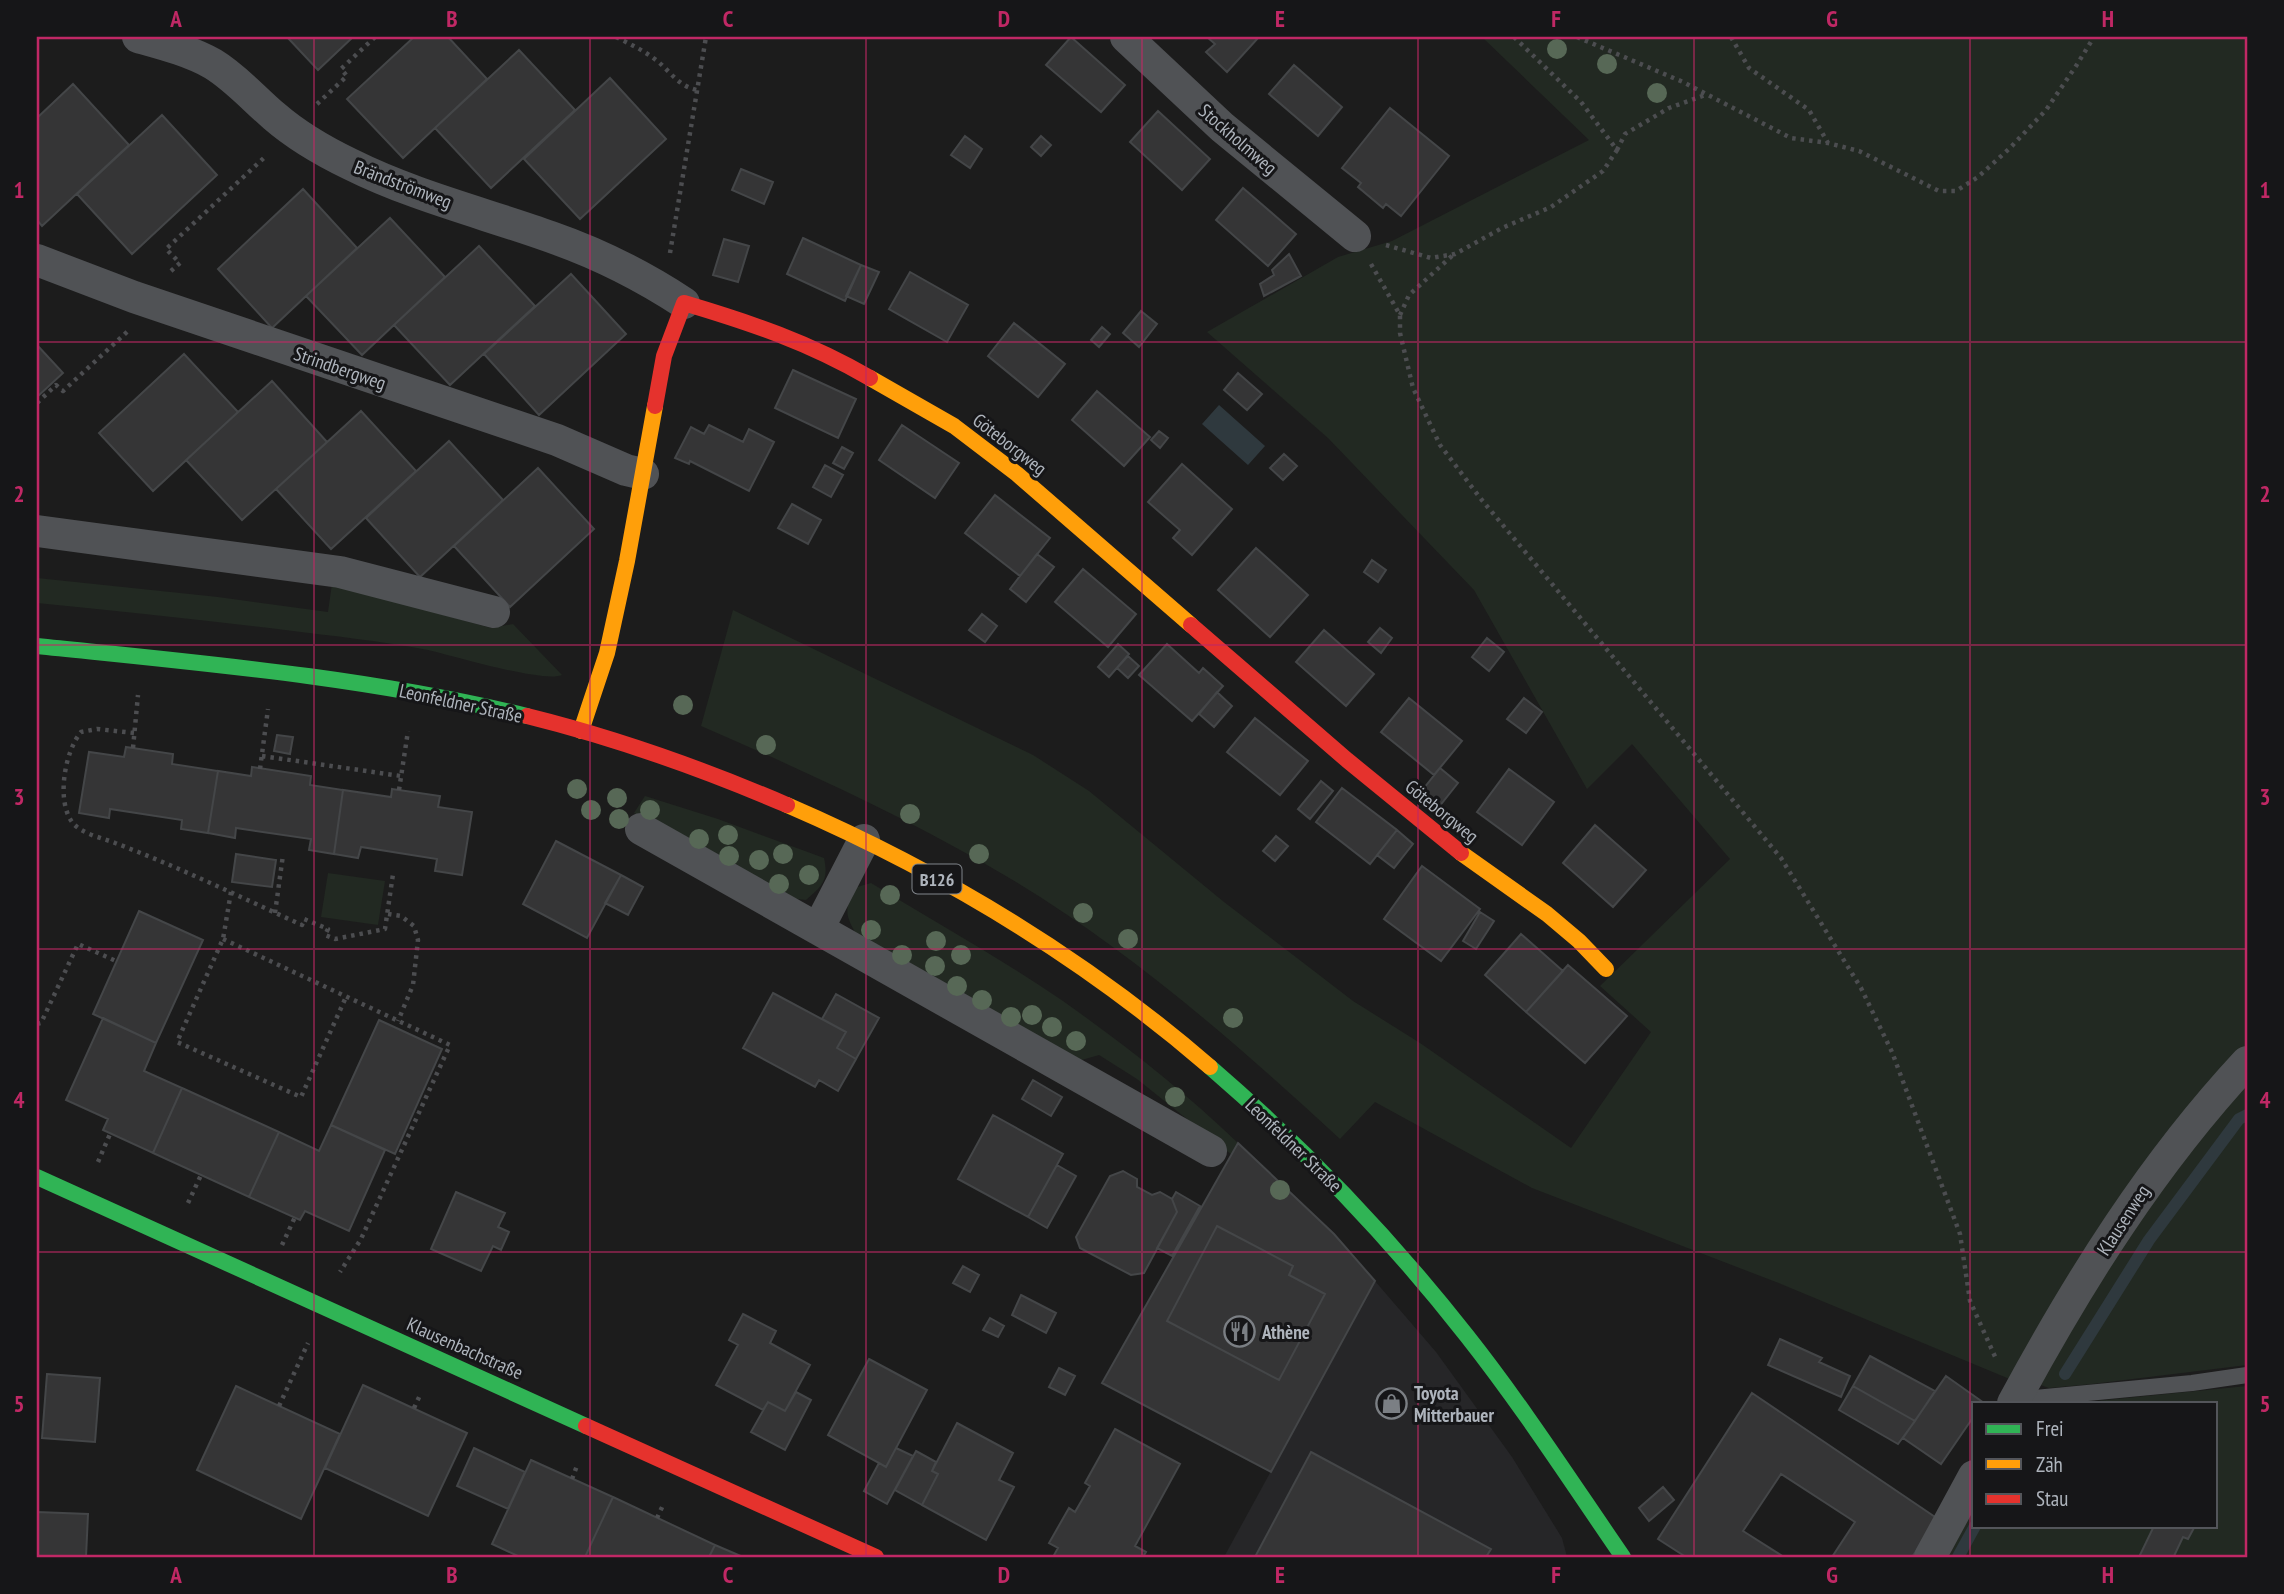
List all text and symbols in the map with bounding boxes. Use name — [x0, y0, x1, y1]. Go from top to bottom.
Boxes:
text: A — [169, 4, 182, 33]
text: B — [446, 4, 458, 33]
text: C — [723, 4, 734, 33]
text: D — [998, 4, 1010, 33]
text: E — [1275, 4, 1285, 33]
text: F — [1551, 4, 1561, 33]
text: G — [1826, 4, 1838, 33]
text: H — [2102, 4, 2114, 33]
street label: Stockholmweg — [1194, 98, 1282, 180]
street label: Brändströmweg — [351, 154, 455, 214]
text: 1 — [14, 175, 25, 204]
text: 1 — [2260, 175, 2271, 204]
street label: Strindbergweg — [291, 341, 389, 395]
street label: Göteborgweg — [968, 408, 1052, 480]
text: 2 — [14, 479, 25, 508]
text: 2 — [2260, 479, 2271, 508]
street label: Leonfeldner Straße — [397, 678, 525, 728]
street label: Göteborgweg — [1401, 774, 1483, 848]
text: 3 — [14, 782, 25, 811]
text: 3 — [2260, 782, 2271, 811]
road number: B126 — [912, 864, 962, 894]
text: 4 — [14, 1085, 25, 1114]
text: 4 — [2260, 1085, 2271, 1114]
street label: Leonfeldner Straße — [1241, 1093, 1347, 1197]
street label: Klausenweg — [2091, 1180, 2155, 1260]
street label: Klausenbachstraße — [403, 1312, 527, 1384]
restaurant icon: Athène — [1222, 1315, 1256, 1349]
place label: Athène — [1261, 1320, 1310, 1344]
place label: Toyota Mitterbauer — [1414, 1381, 1494, 1427]
shop icon: Toyota Mitterbauer — [1374, 1387, 1408, 1421]
text: 5 — [14, 1389, 25, 1418]
text: 5 — [2260, 1389, 2271, 1418]
legend — [1972, 1402, 2218, 1528]
text: Frei — [2036, 1415, 2064, 1442]
text: Zäh — [2036, 1451, 2063, 1478]
text: Stau — [2036, 1485, 2068, 1512]
text: A — [169, 1560, 182, 1589]
text: B — [446, 1560, 458, 1589]
text: C — [723, 1560, 734, 1589]
text: D — [998, 1560, 1010, 1589]
text: E — [1275, 1560, 1285, 1589]
text: F — [1551, 1560, 1561, 1589]
text: G — [1826, 1560, 1838, 1589]
text: H — [2102, 1560, 2114, 1589]

